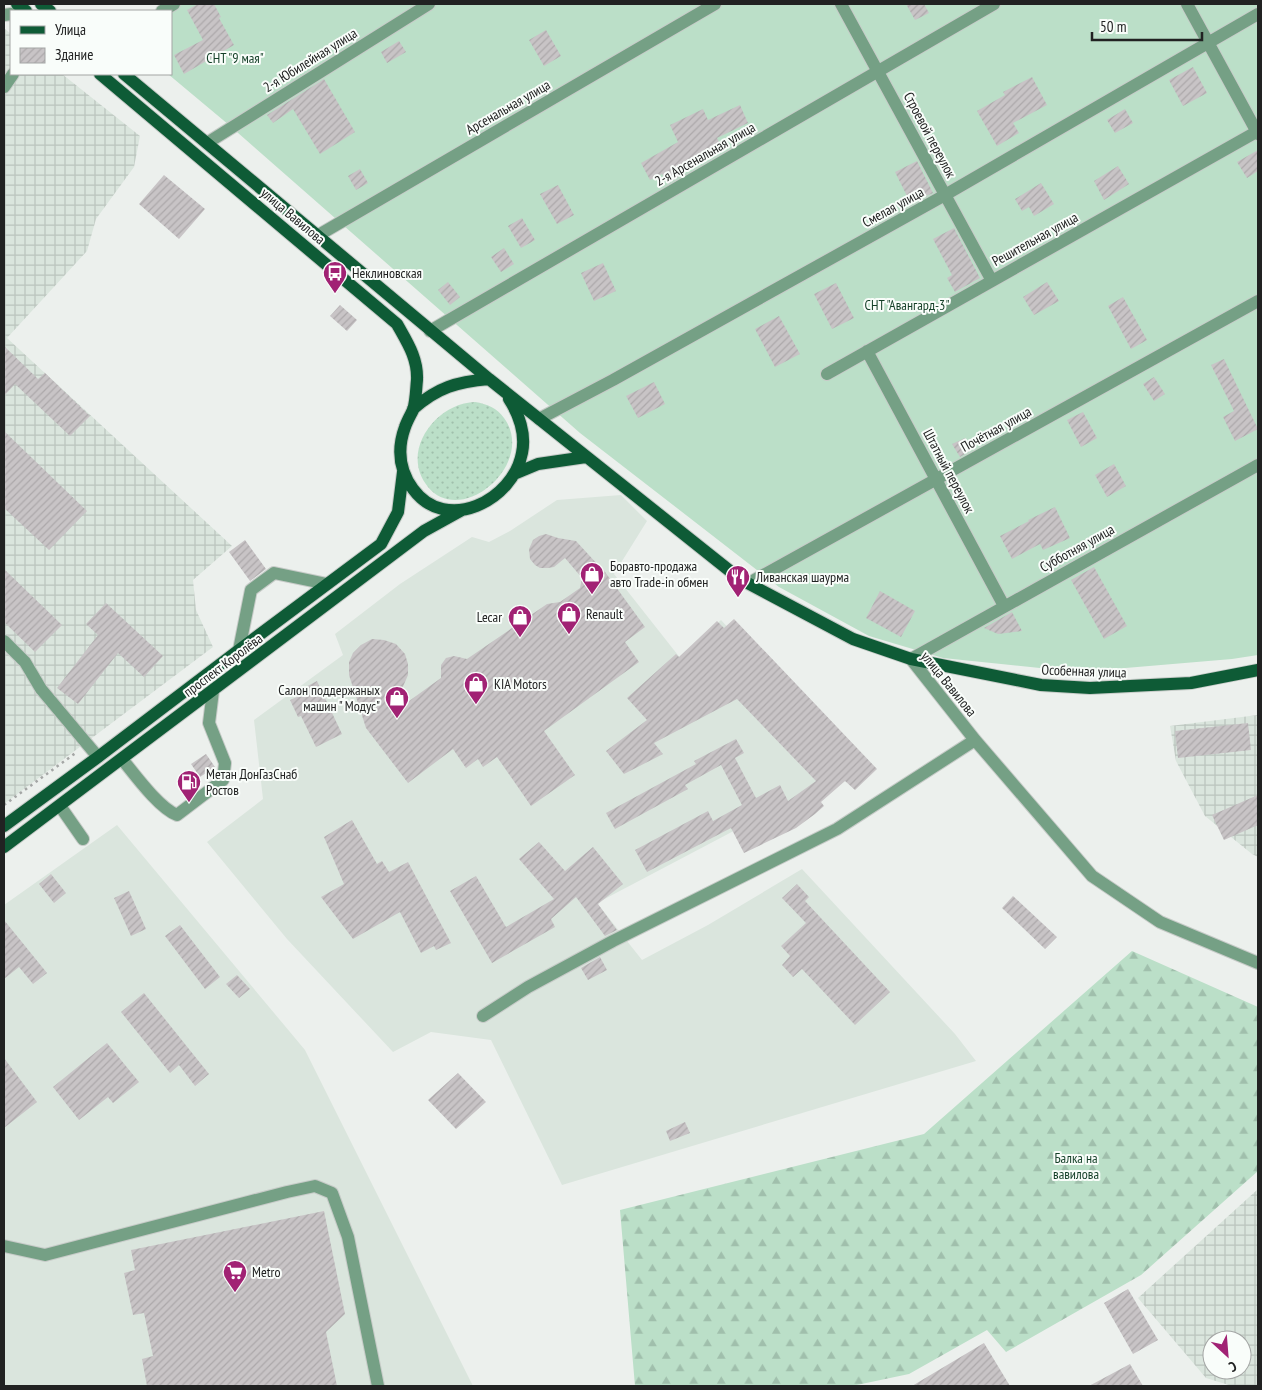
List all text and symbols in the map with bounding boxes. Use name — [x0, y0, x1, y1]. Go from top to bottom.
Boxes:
legend — [10, 10, 172, 75]
scale bar — [1092, 10, 1202, 42]
text: 50 m — [1100, 17, 1126, 36]
text: Улица — [55, 20, 86, 39]
street label: 2-я Юбилейная улица — [260, 24, 360, 96]
text: Здание — [55, 45, 93, 64]
park label: СНТ "9 мая" — [206, 49, 264, 67]
street label: Арсенальная улица — [463, 76, 553, 138]
street label: Строевой переулок — [900, 89, 960, 182]
street label: 2-я Арсенальная улица — [652, 118, 758, 190]
street label: Смелая улица — [859, 183, 927, 231]
street label: улица Вавилова — [257, 184, 329, 248]
street label: Решительная улица — [989, 208, 1081, 270]
bus stop icon: Неклиновская — [322, 260, 348, 294]
place label: Неклиновская — [352, 264, 422, 282]
park label: СНТ "Авангард-3" — [865, 296, 949, 314]
street label: Почётная улица — [958, 402, 1034, 456]
street label: Штатный переулок — [919, 426, 979, 517]
street label: Субботняя улица — [1037, 520, 1117, 576]
place label: Боравто-продажа авто Trade-in обмен — [610, 557, 708, 591]
shop icon: Боравто-продажа авто Trade-in обмен — [579, 561, 605, 595]
restaurant icon: Ливанская шаурма — [725, 564, 751, 598]
place label: Ливанская шаурма — [755, 568, 849, 586]
shop icon: Renault — [556, 601, 582, 635]
shop icon: Lecar — [507, 604, 533, 638]
place label: Renault — [586, 605, 623, 623]
place label: Lecar — [477, 608, 502, 626]
street label: проспект Королёва — [180, 629, 266, 701]
street label: улица Вавилова — [917, 648, 981, 720]
street label: Особенная улица — [1041, 661, 1127, 681]
shop icon: KIA Motors — [463, 671, 489, 705]
place label: KIA Motors — [494, 675, 547, 693]
place label: Салон поддержаных машин " Модус" — [278, 681, 380, 715]
shop icon: Салон поддержаных машин " Модус" — [384, 685, 410, 719]
place label: Метан ДонГазСнаб Ростов — [206, 765, 297, 799]
fuel station icon: Метан ДонГазСнаб Ростов — [176, 769, 202, 803]
park label: Балка на вавилова — [1053, 1149, 1099, 1183]
supermarket icon: Metro — [222, 1259, 248, 1293]
place label: Metro — [252, 1263, 280, 1281]
north arrow — [1202, 1330, 1252, 1380]
text: С — [1225, 1357, 1240, 1376]

